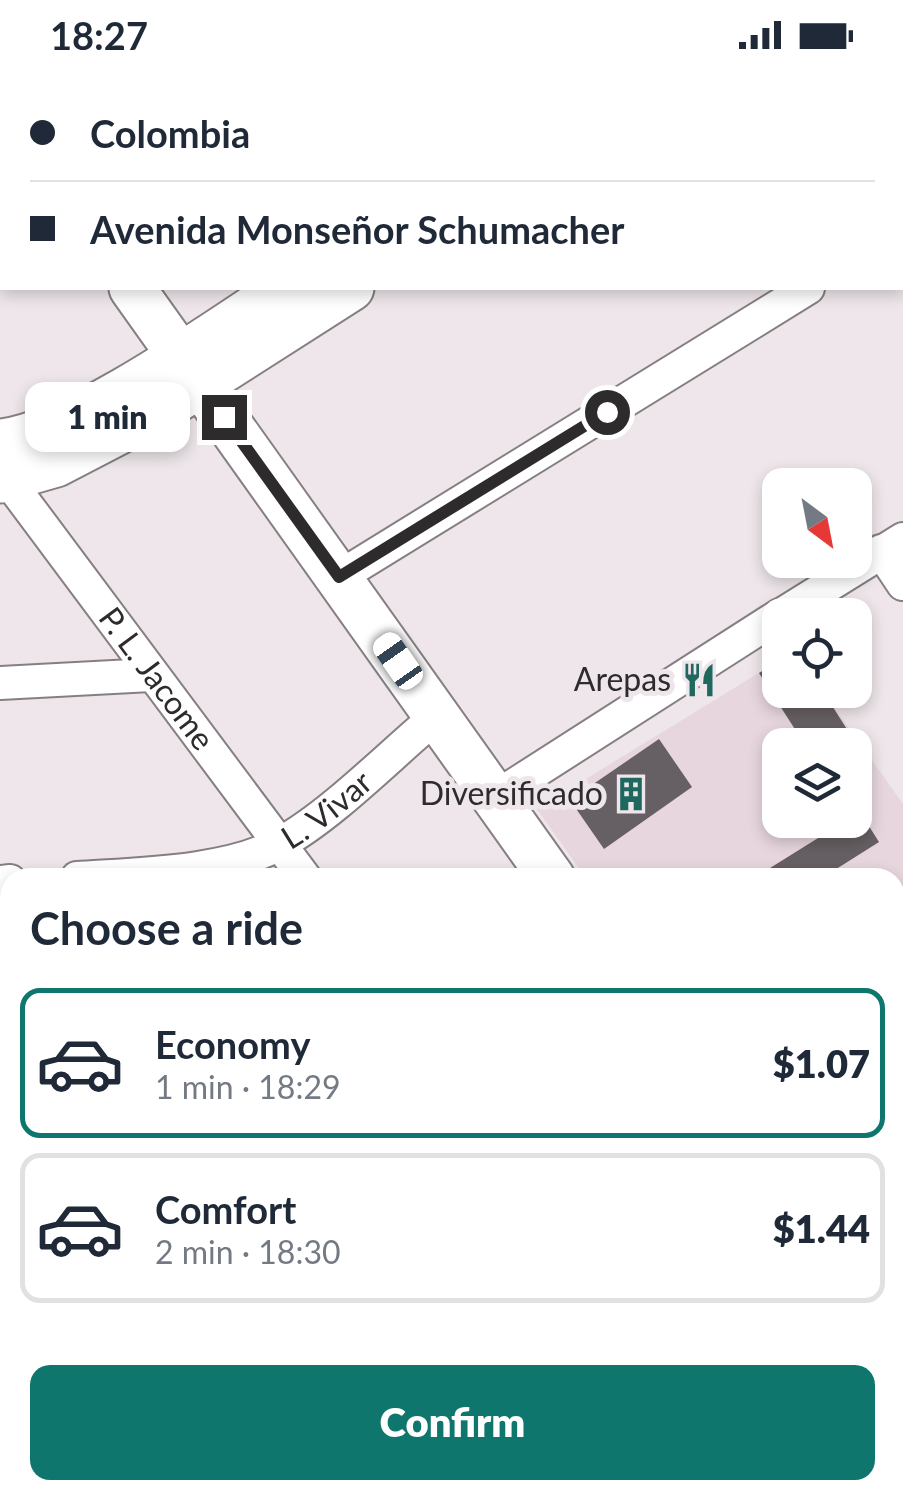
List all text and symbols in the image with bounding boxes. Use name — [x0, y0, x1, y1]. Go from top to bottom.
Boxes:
text: 18:27 — [50, 12, 148, 58]
text: Colombia — [90, 110, 250, 156]
text: Avenida Monseñor Schumacher — [90, 206, 624, 252]
callout: 1 min — [24, 382, 189, 452]
route start — [585, 390, 630, 435]
route end — [202, 395, 247, 440]
text: 1 min — [68, 397, 147, 436]
north arrow — [762, 468, 872, 578]
map controls — [762, 468, 872, 838]
button: locate — [762, 598, 872, 708]
street label: P. L. Jacome — [92, 599, 223, 757]
car — [369, 628, 427, 694]
place label: Arepas — [574, 659, 671, 698]
restaurant icon: Arepas — [680, 661, 718, 699]
button: layers — [762, 728, 872, 838]
street label: L. Vivar — [274, 762, 380, 856]
place label: Diversificado — [420, 773, 603, 812]
building icon: Diversificado — [612, 775, 650, 813]
text: Choose a ride — [30, 901, 303, 955]
icon: car — [35, 1018, 125, 1108]
text: Economy — [155, 1021, 310, 1067]
text: $1.07 — [773, 1040, 870, 1086]
text: 1 min · 18:29 — [155, 1067, 341, 1106]
icon: car — [35, 1183, 125, 1273]
text: Comfort — [155, 1186, 296, 1232]
text: $1.44 — [773, 1205, 870, 1251]
text: 2 min · 18:30 — [155, 1232, 341, 1271]
button: Confirm — [30, 1365, 875, 1480]

